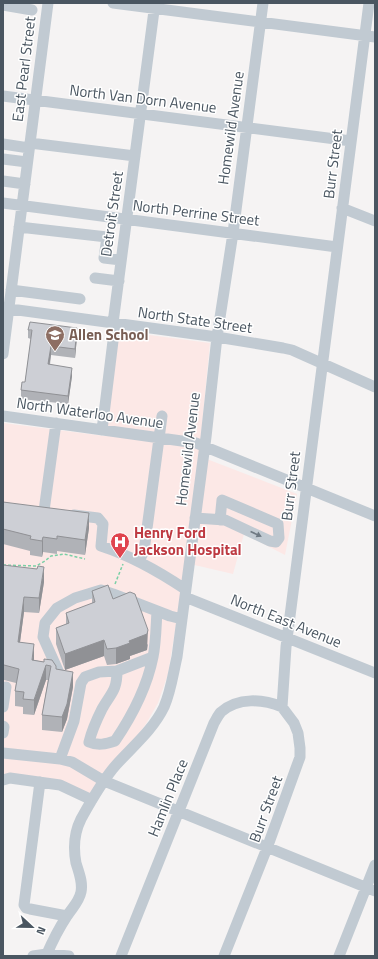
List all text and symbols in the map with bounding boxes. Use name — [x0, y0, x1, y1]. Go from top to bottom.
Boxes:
street label: East Pearl Street — [6, 14, 41, 123]
street label: Homewild Avenue — [211, 70, 250, 186]
street label: North Van Dorn Avenue — [68, 78, 218, 119]
street label: Burr Street — [317, 127, 348, 200]
street label: Detroit Street — [94, 169, 129, 258]
street label: North Perrine Street — [131, 193, 261, 232]
street label: North State Street — [136, 300, 255, 339]
place label: Allen School — [69, 323, 149, 346]
school or university icon: Allen School — [44, 324, 66, 352]
street label: North Waterloo Avenue — [15, 391, 165, 434]
street label: Homewild Avenue — [169, 391, 206, 507]
street label: Burr Street — [275, 449, 306, 522]
place label: Henry Ford Jackson Hospital — [134, 521, 242, 561]
hospital icon: Henry Ford Jackson Hospital — [109, 531, 131, 559]
one-way arrow — [250, 531, 261, 537]
street label: North East Avenue — [227, 588, 345, 653]
street label: Hamlin Place — [141, 755, 194, 840]
street label: Burr Street — [243, 772, 288, 845]
north arrow — [12, 907, 52, 947]
text: N — [32, 924, 50, 937]

